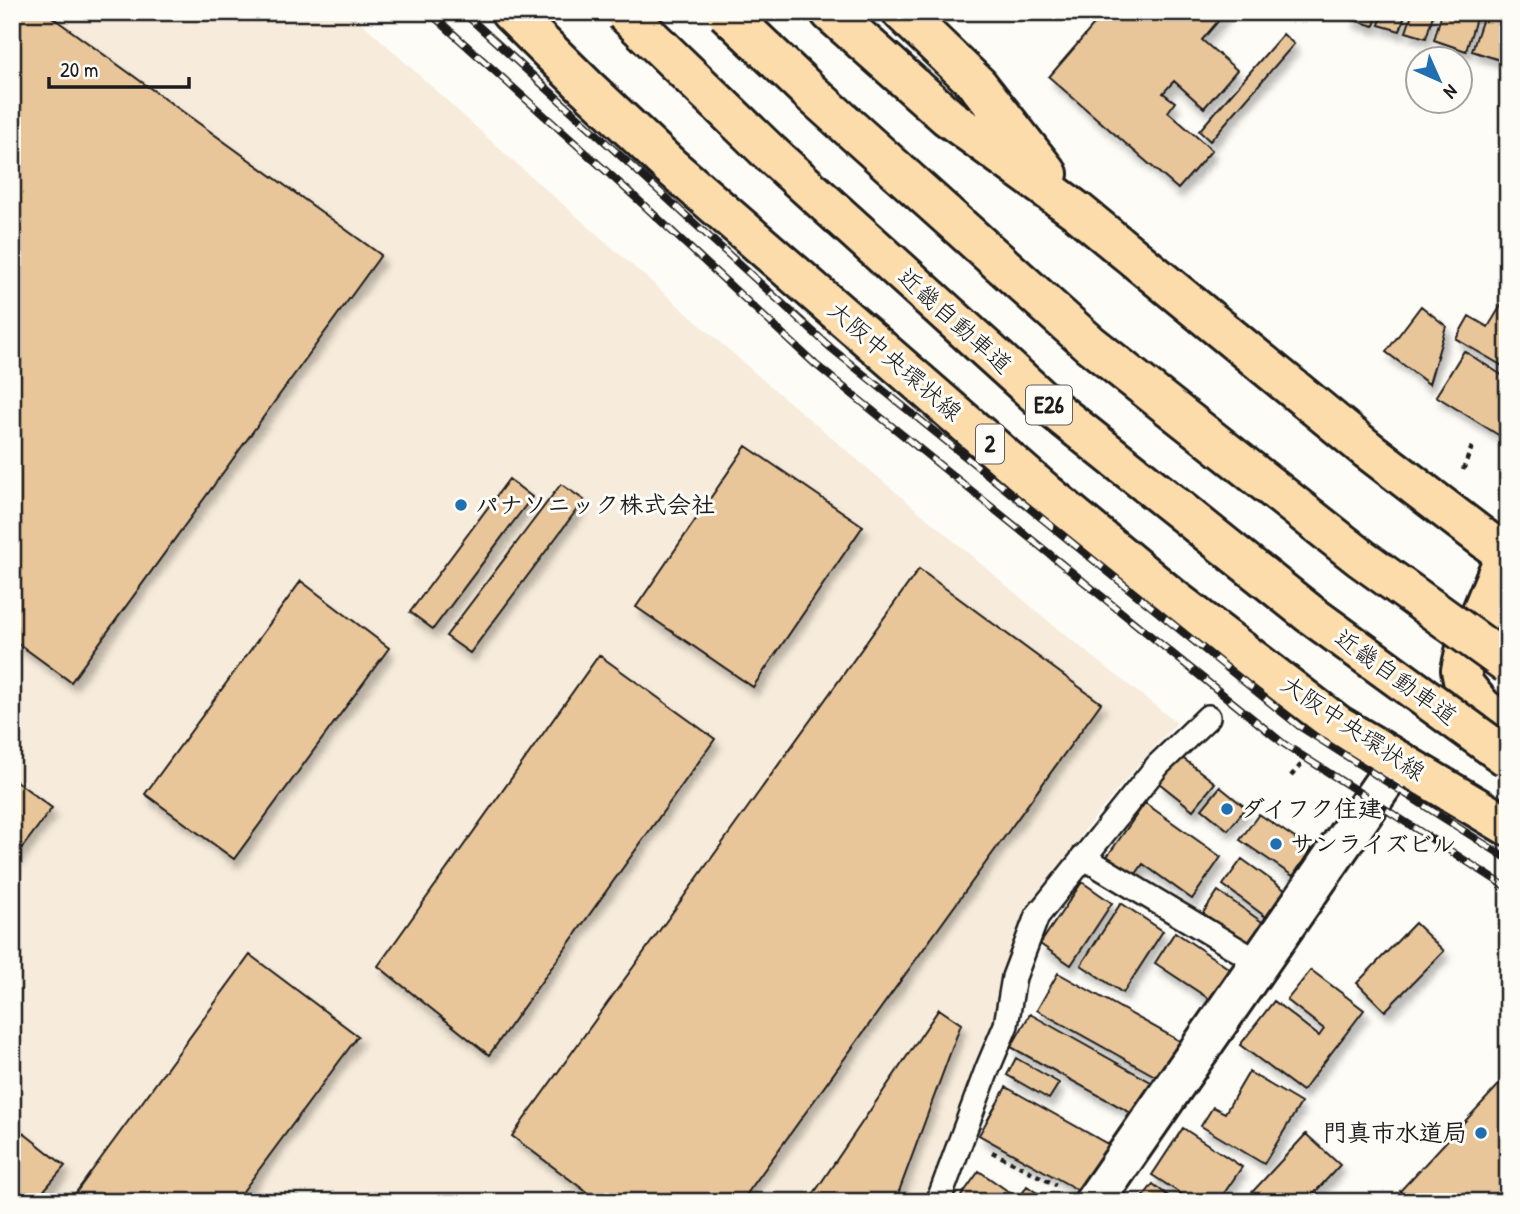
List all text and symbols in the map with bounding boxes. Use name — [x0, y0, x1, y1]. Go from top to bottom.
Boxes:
scale bar — [49, 46, 189, 90]
north arrow — [1404, 46, 1474, 116]
text: 20 m — [60, 55, 98, 84]
text: N — [1438, 79, 1464, 105]
street label: 近畿自動車道 — [891, 260, 1020, 380]
street label: 大阪中央環状線 — [822, 293, 970, 427]
road number: E26 — [1026, 386, 1072, 424]
road number: 2 — [976, 424, 1004, 464]
place label: パナソニック株式会社 — [475, 488, 715, 520]
marker: パナソニック株式会社 — [453, 497, 469, 513]
street label: 近畿自動車道 — [1329, 621, 1464, 731]
street label: 大阪中央環状線 — [1275, 667, 1432, 787]
place label: ダイフク住建 — [1241, 792, 1382, 824]
marker: ダイフク住建 — [1219, 801, 1235, 817]
place label: サンライズビル — [1290, 827, 1456, 859]
marker: サンライズビル — [1268, 836, 1284, 852]
place label: 門真市水道局 — [1323, 1116, 1467, 1148]
marker: 門真市水道局 — [1473, 1125, 1489, 1141]

